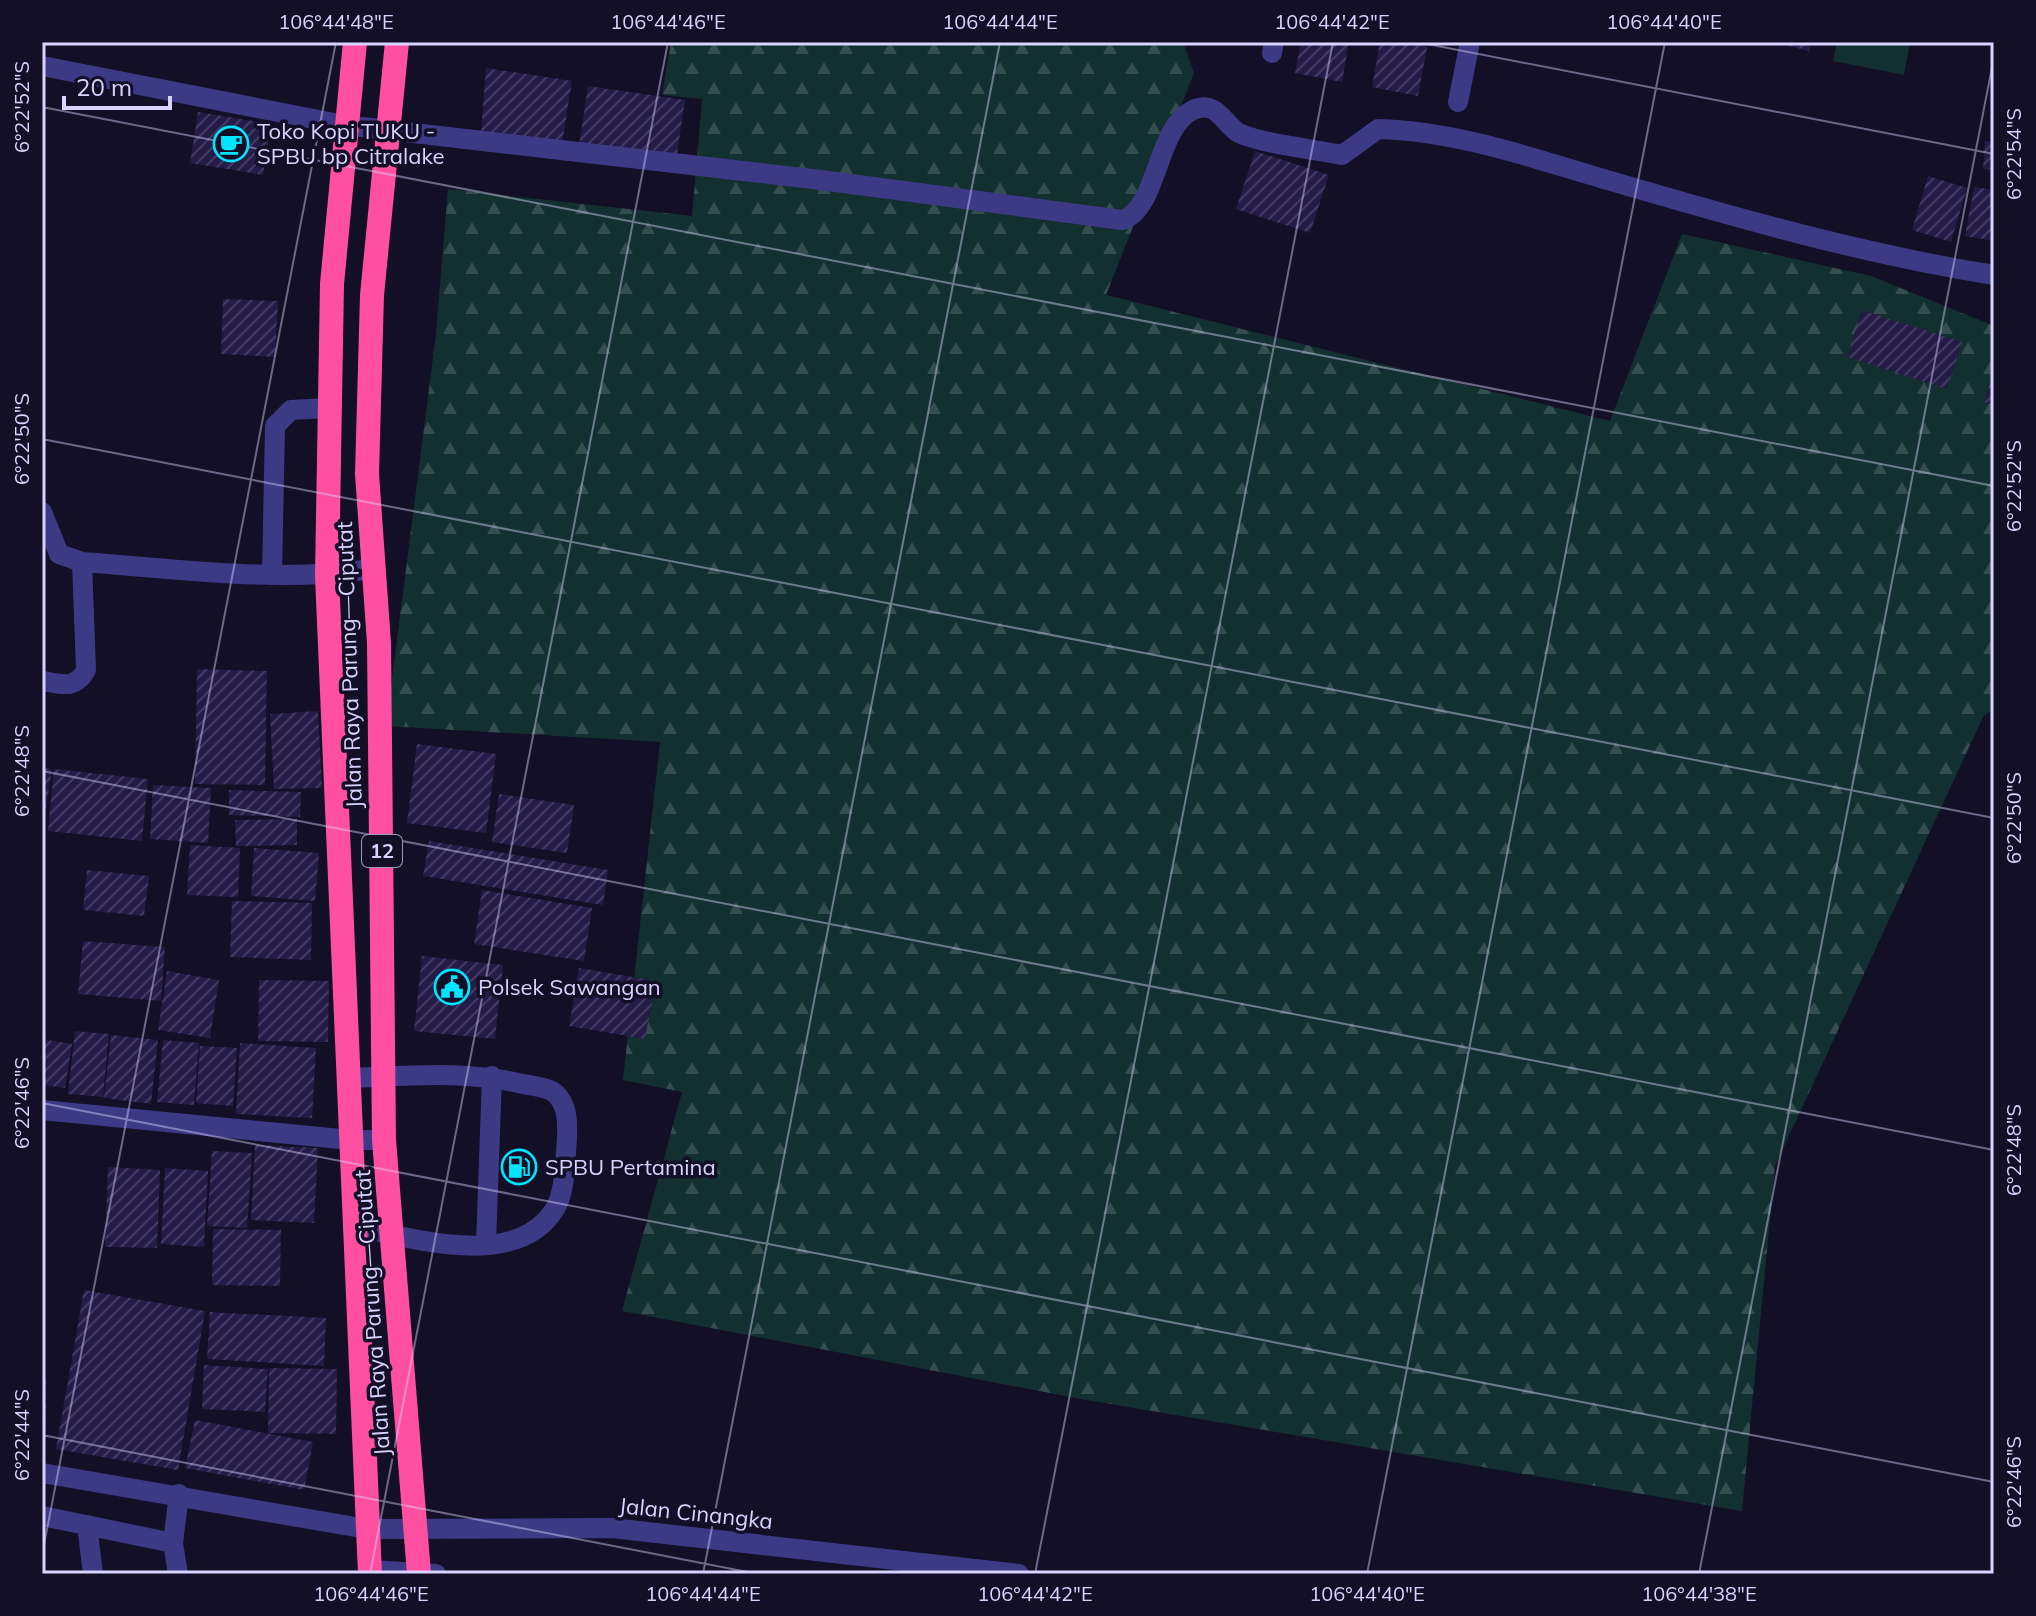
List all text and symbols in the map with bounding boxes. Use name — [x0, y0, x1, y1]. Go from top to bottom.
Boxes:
text: 106°44'48"E — [278, 9, 394, 34]
text: 106°44'46"E — [610, 9, 726, 34]
text: 106°44'44"E — [942, 9, 1058, 34]
text: 106°44'42"E — [1274, 9, 1390, 34]
text: 106°44'40"E — [1606, 9, 1722, 34]
scale bar — [64, 60, 170, 110]
text: 6°22'52"S — [9, 61, 34, 153]
text: 20 m — [76, 72, 132, 102]
text: 6°22'54"S — [2001, 108, 2026, 200]
place label: Toko Kopi TUKU - SPBU bp Citralake — [257, 117, 444, 170]
cafe icon: Toko Kopi TUKU - SPBU bp Citralake — [212, 125, 250, 163]
text: 6°22'50"S — [9, 393, 34, 485]
text: 6°22'52"S — [2001, 440, 2026, 532]
street label: Jalan Raya Parung—Ciputat — [330, 521, 368, 809]
text: 6°22'48"S — [9, 725, 34, 817]
text: 6°22'50"S — [2001, 772, 2026, 864]
road number: 12 — [362, 835, 402, 867]
public building icon: Polsek Sawangan — [433, 968, 471, 1006]
place label: Polsek Sawangan — [478, 973, 661, 1001]
text: 6°22'46"S — [9, 1057, 34, 1149]
text: 6°22'48"S — [2001, 1104, 2026, 1196]
fuel station icon: SPBU Pertamina — [500, 1148, 538, 1186]
place label: SPBU Pertamina — [545, 1153, 716, 1181]
street label: Jalan Raya Parung—Ciputat — [348, 1169, 396, 1457]
text: 6°22'44"S — [9, 1389, 34, 1481]
text: 6°22'46"S — [2001, 1436, 2026, 1528]
street label: Jalan Cinangka — [618, 1491, 774, 1535]
text: 106°44'46"E — [313, 1581, 429, 1606]
text: 106°44'44"E — [645, 1581, 761, 1606]
text: 106°44'42"E — [977, 1581, 1093, 1606]
text: 106°44'40"E — [1309, 1581, 1425, 1606]
text: 106°44'38"E — [1641, 1581, 1757, 1606]

